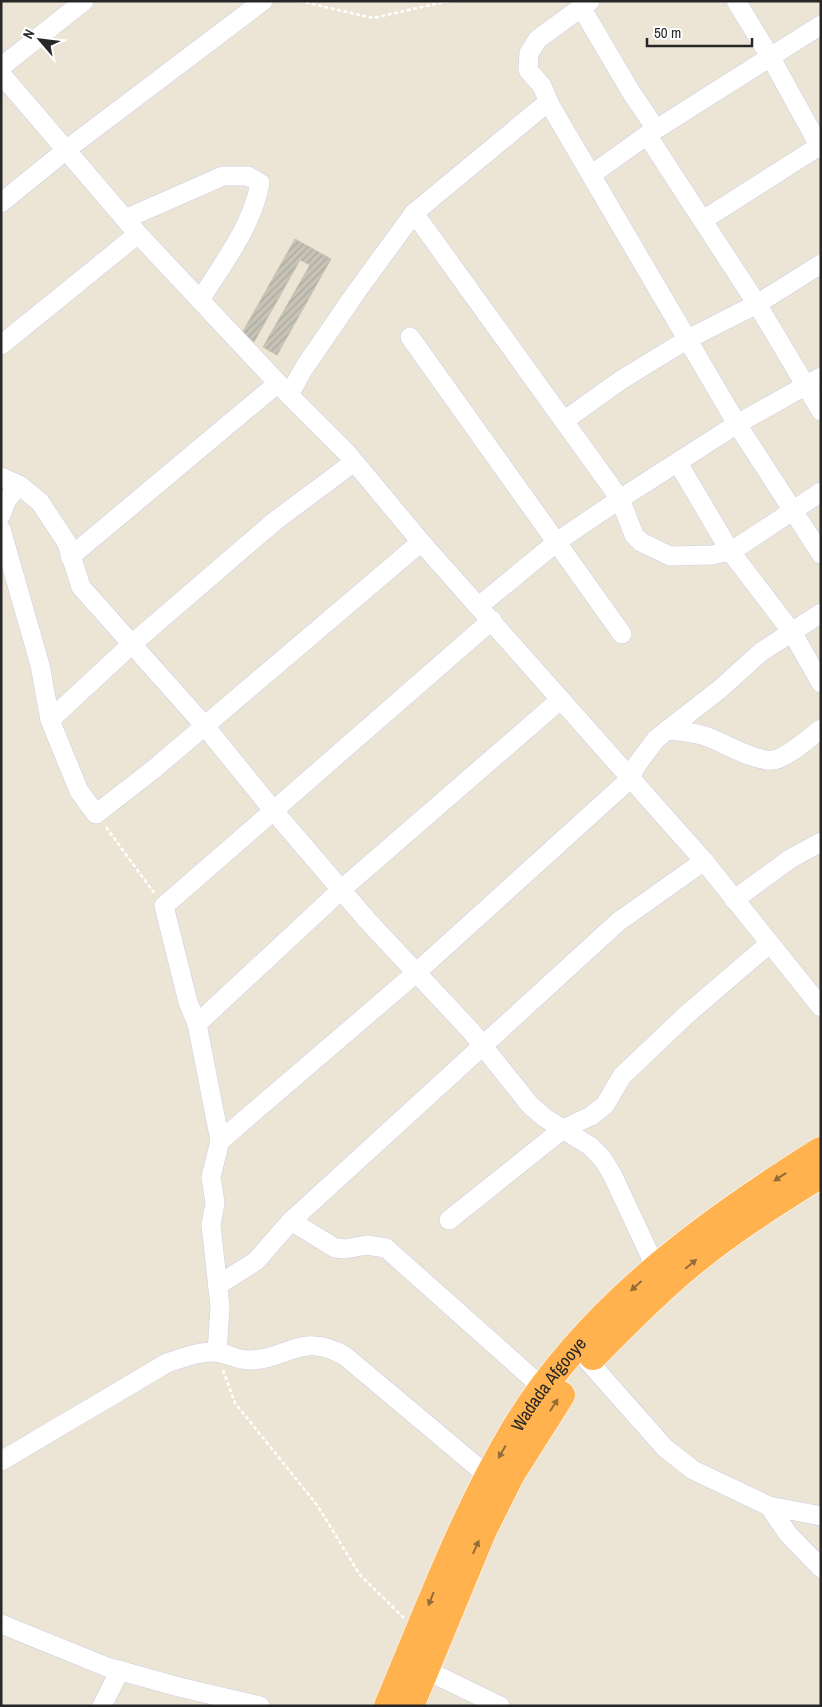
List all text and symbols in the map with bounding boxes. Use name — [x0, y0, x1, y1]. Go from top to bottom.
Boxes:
north arrow — [15, 15, 65, 65]
scale bar — [647, 15, 752, 47]
text: 50 m — [654, 22, 681, 43]
text: N — [19, 26, 38, 42]
one-way arrow — [773, 1173, 786, 1182]
one-way arrow — [684, 1258, 697, 1269]
one-way arrow — [631, 1280, 643, 1292]
street label: Wadada Afgooye — [504, 1331, 591, 1436]
one-way arrow — [549, 1399, 559, 1412]
one-way arrow — [497, 1446, 506, 1459]
one-way arrow — [472, 1540, 480, 1554]
one-way arrow — [427, 1591, 435, 1606]

